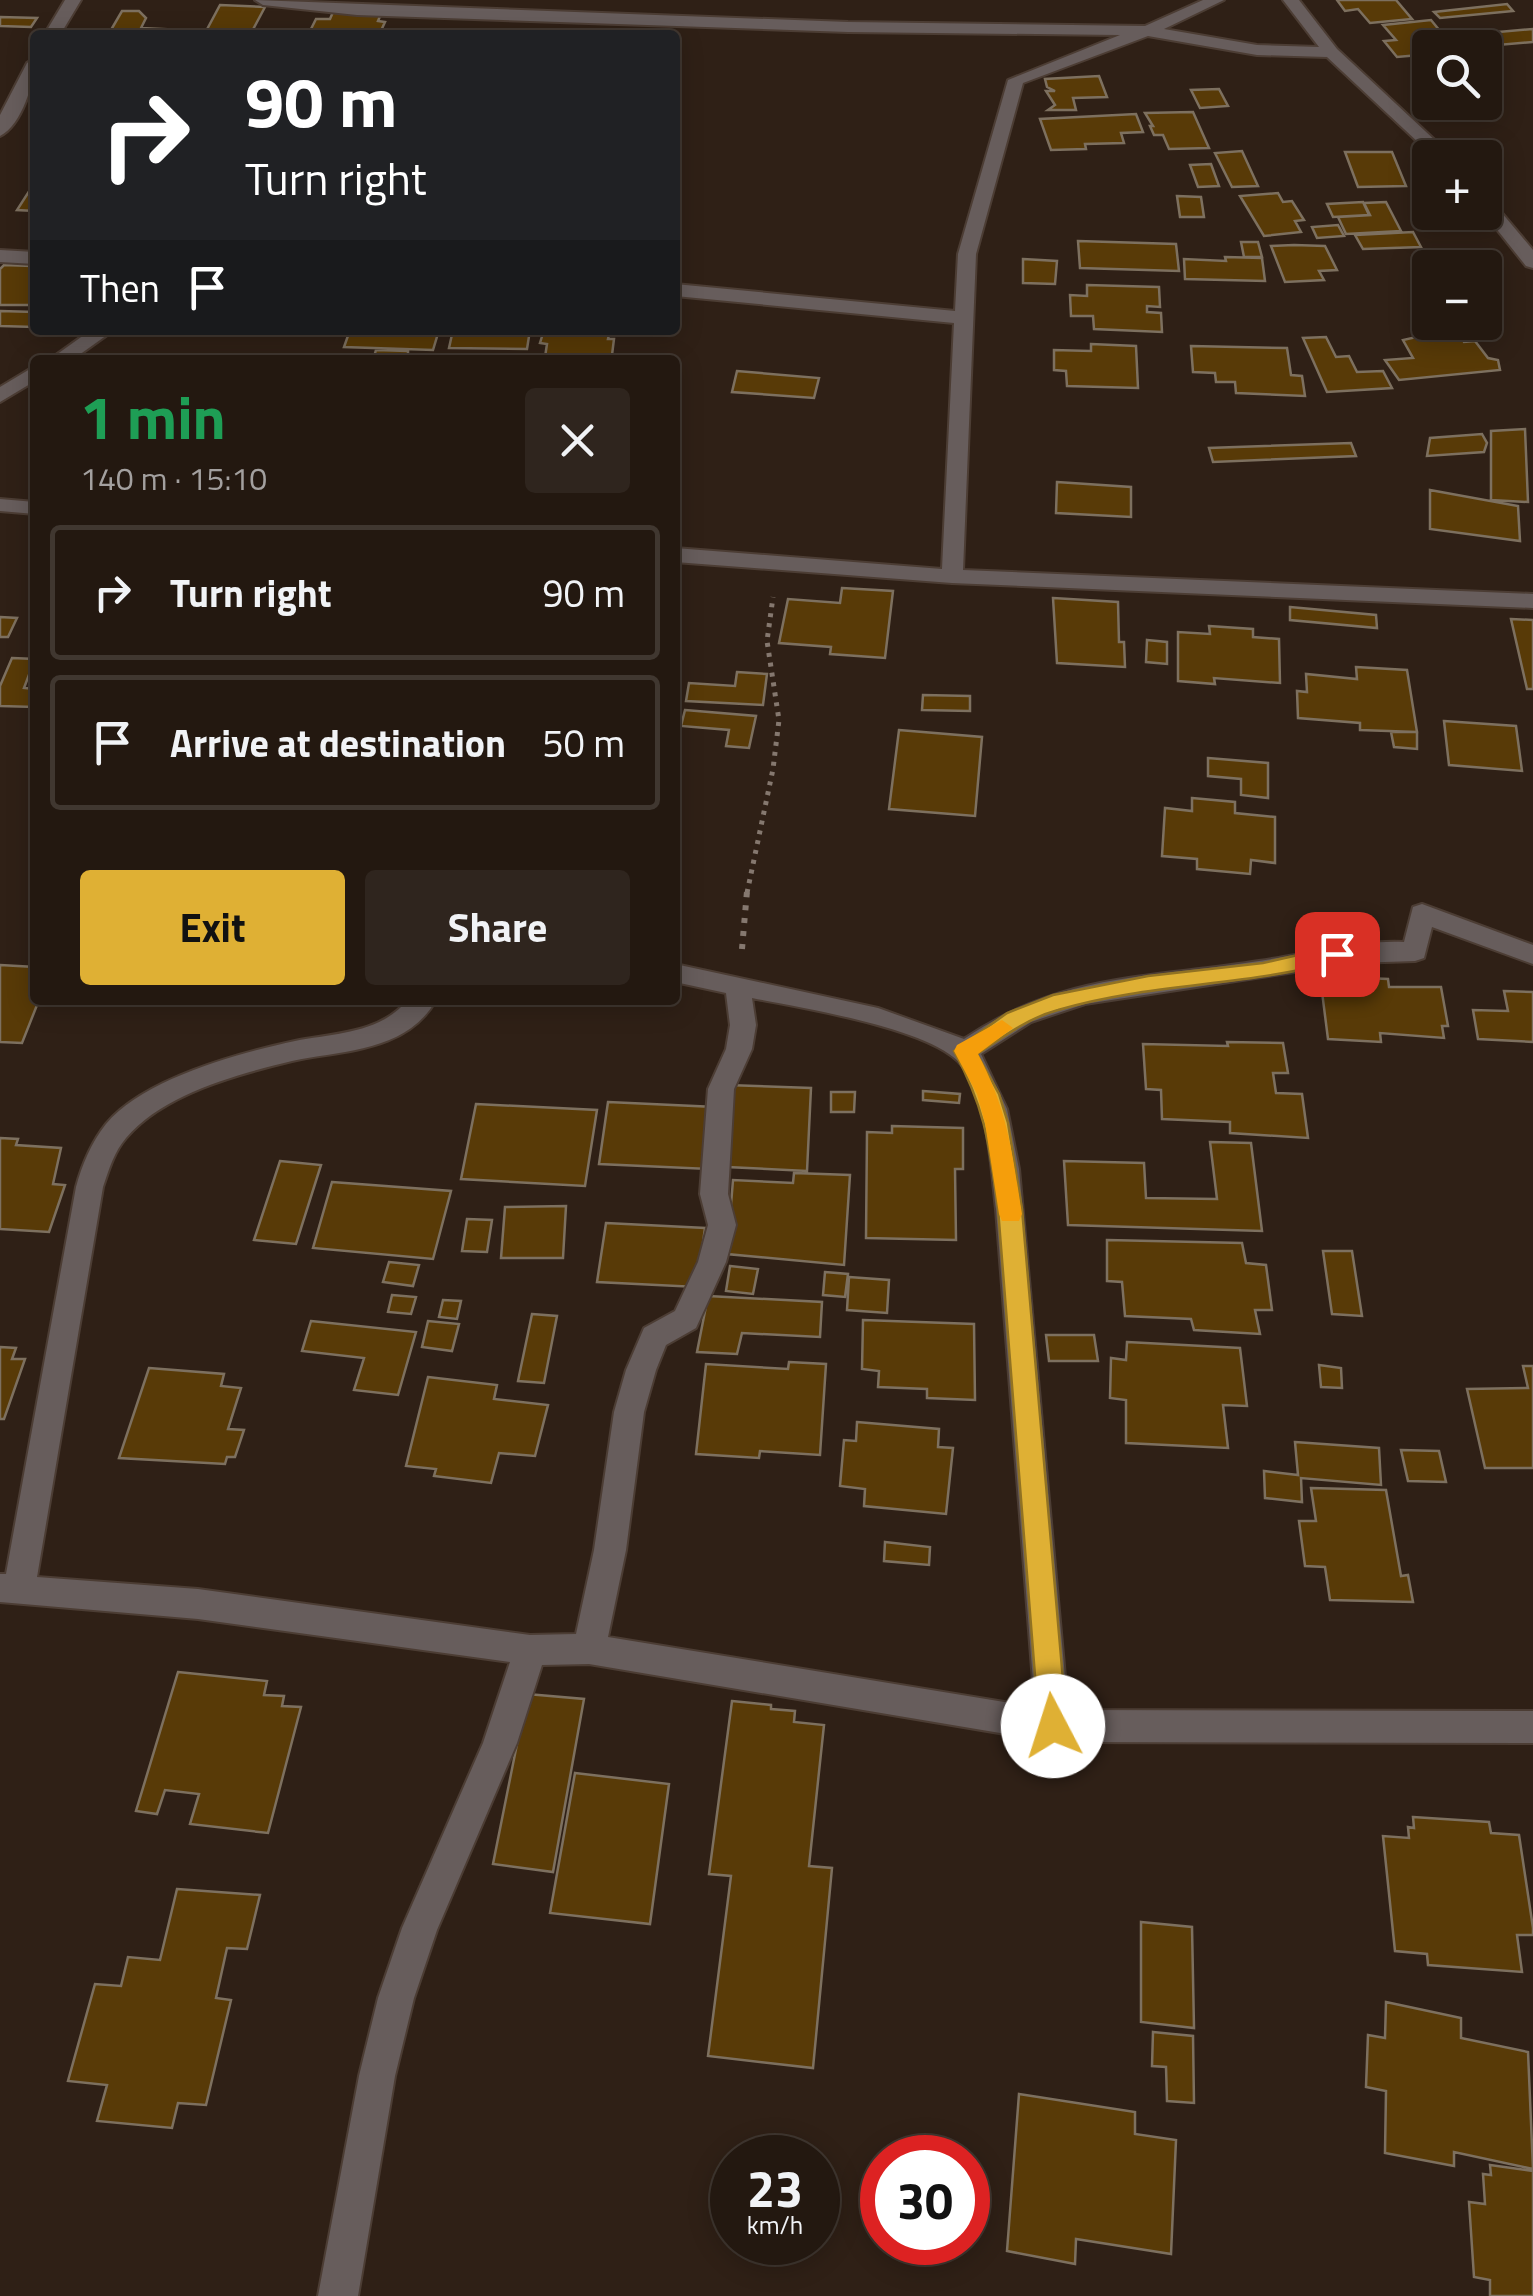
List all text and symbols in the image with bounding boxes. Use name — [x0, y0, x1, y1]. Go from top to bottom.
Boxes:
map controls — [1412, 30, 1502, 340]
button: search — [1412, 30, 1502, 120]
text: 90 m — [245, 48, 398, 154]
icon: right — [80, 70, 210, 200]
button: + — [1412, 140, 1502, 230]
text: Turn right — [245, 144, 427, 212]
button: − — [1412, 250, 1502, 340]
text: Then — [80, 259, 160, 317]
icon: arrive — [180, 260, 235, 315]
text: 1 min — [80, 371, 226, 462]
button: close — [525, 388, 630, 493]
text: 140 m · 15:10 — [80, 454, 267, 502]
text: Turn right — [170, 564, 332, 622]
text: 90 m — [542, 564, 625, 622]
icon: right — [85, 565, 140, 620]
text: Arrive at destination — [170, 714, 506, 772]
text: 50 m — [542, 714, 625, 772]
icon: arrive — [85, 715, 140, 770]
button: Exit — [80, 870, 345, 985]
button: Share — [365, 870, 630, 985]
pin — [1295, 912, 1380, 997]
icon: arrive — [1310, 927, 1365, 982]
position arrow — [1001, 1674, 1105, 1778]
speed limit sign: 30 — [860, 2135, 990, 2265]
text: 23 — [747, 2150, 803, 2226]
text: km/h — [747, 2206, 803, 2244]

